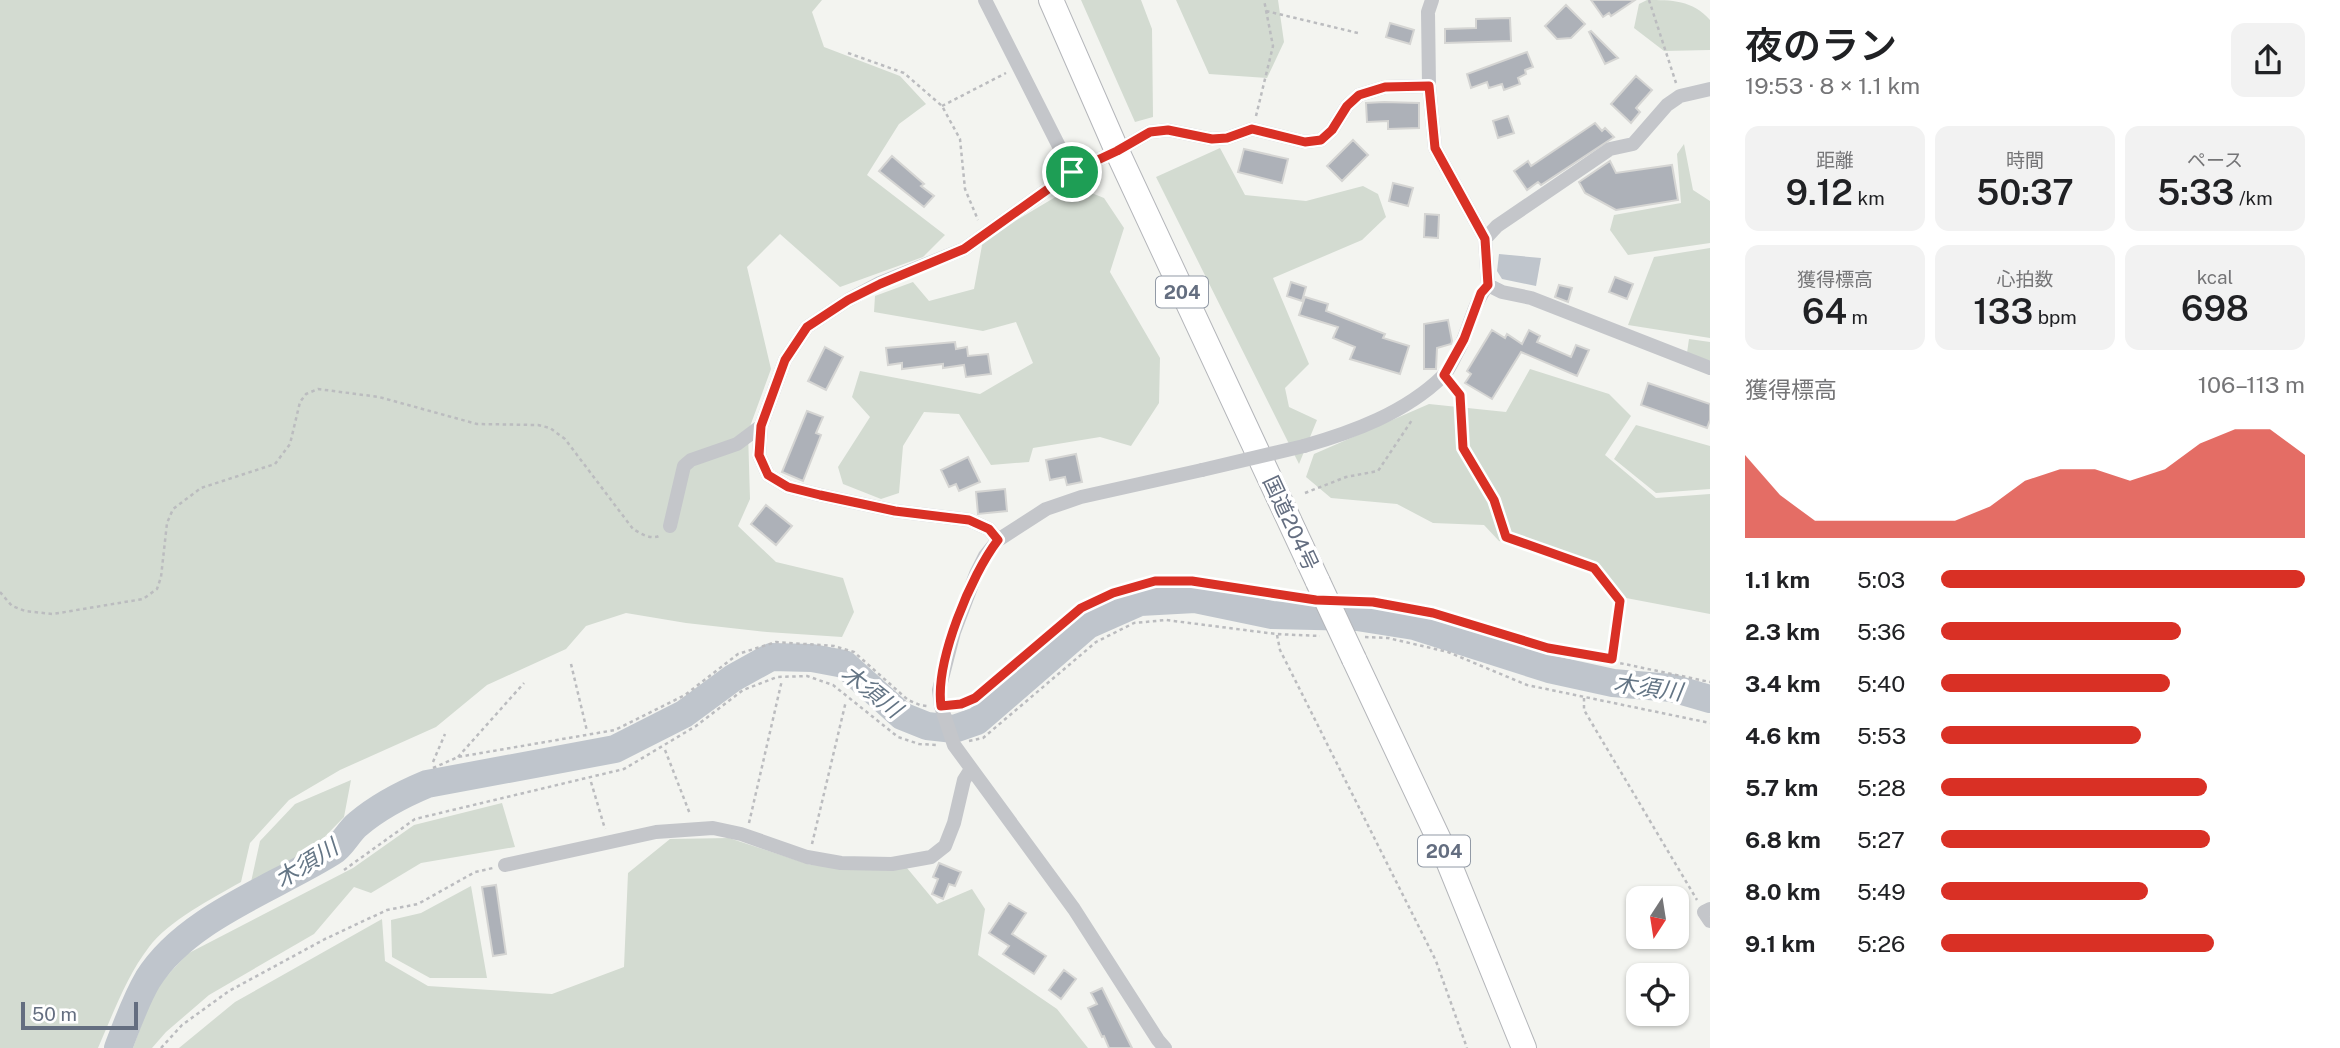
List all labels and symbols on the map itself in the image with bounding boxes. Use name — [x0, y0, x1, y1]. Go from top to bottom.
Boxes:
pin — [1042, 142, 1102, 202]
road number: 204 — [1156, 276, 1208, 308]
street label: 国道204号 — [1258, 472, 1324, 574]
water label: 木須川 — [837, 659, 910, 725]
water label: 木須川 — [1612, 669, 1687, 706]
water label: 木須川 — [270, 832, 345, 893]
road number: 204 — [1418, 836, 1470, 866]
north arrow — [1626, 886, 1689, 948]
scale bar — [21, 999, 138, 1031]

